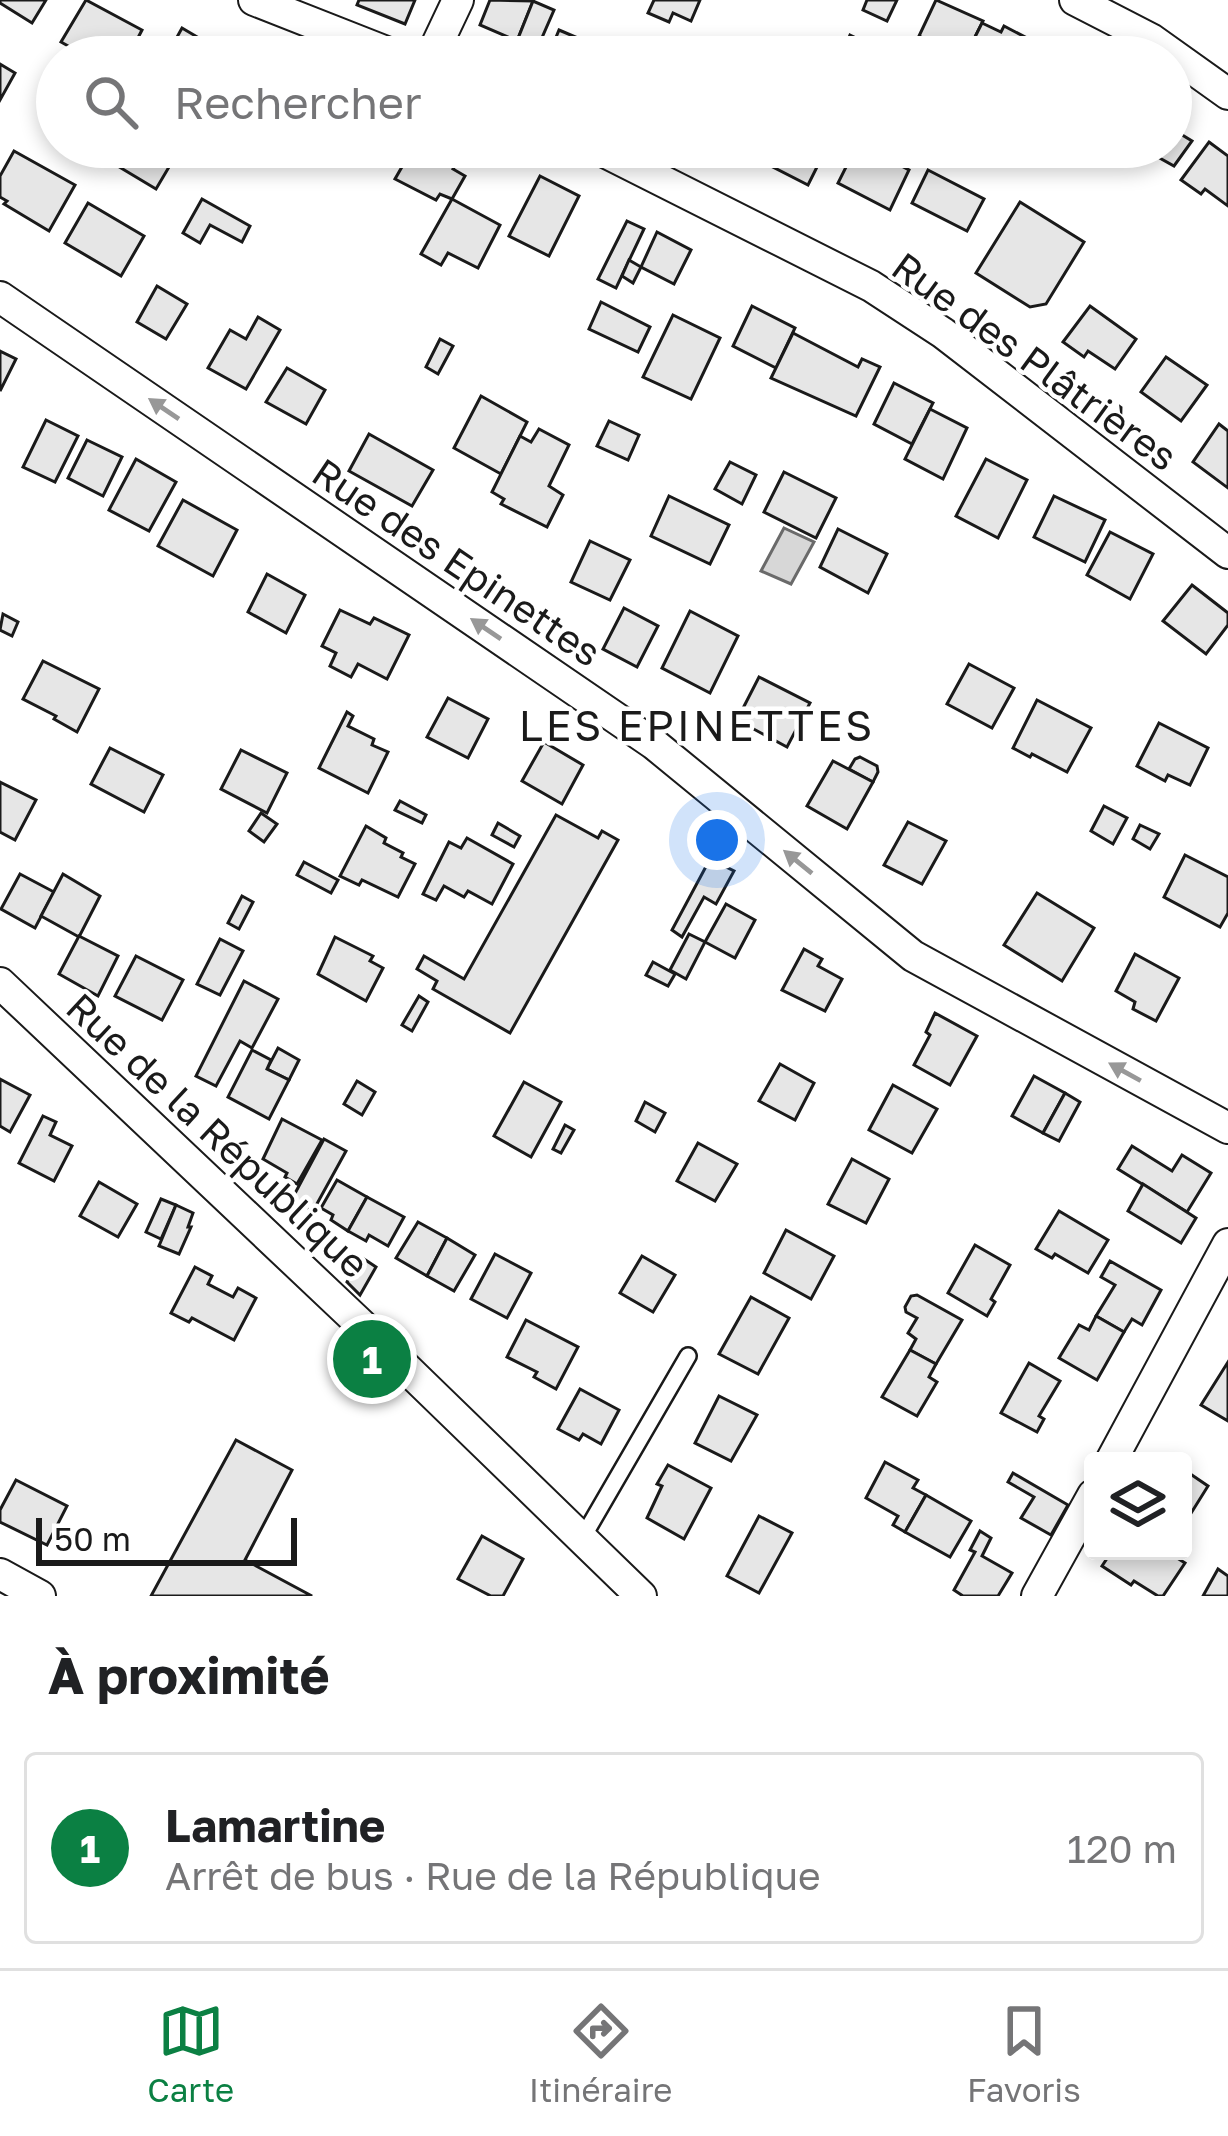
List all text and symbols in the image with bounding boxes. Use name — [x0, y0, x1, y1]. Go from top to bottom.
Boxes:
search box — [36, 36, 1192, 168]
icon: search — [78, 69, 144, 135]
text: Rechercher — [174, 75, 422, 129]
street label: Rue des Plâtrières — [883, 242, 1187, 480]
one-way arrow — [148, 398, 180, 421]
street label: Rue des Epinettes — [304, 448, 610, 676]
one-way arrow — [470, 618, 502, 641]
district label: LES EPINETTES — [519, 700, 875, 750]
your location — [687, 810, 747, 870]
one-way arrow — [783, 849, 814, 875]
street label: Rue de la République — [57, 983, 379, 1287]
one-way arrow — [1108, 1062, 1143, 1083]
pin: 1 — [333, 1314, 411, 1404]
map controls — [1084, 1452, 1192, 1560]
button: layers — [1084, 1452, 1192, 1560]
scale bar — [36, 1512, 297, 1565]
text: 50 m — [54, 1519, 131, 1558]
text: À proximité — [48, 1644, 330, 1705]
text: Lamartine — [165, 1798, 385, 1852]
text: 1 — [80, 1825, 100, 1872]
text: 120 m — [1067, 1825, 1177, 1872]
text: Arrêt de bus · Rue de la République — [165, 1852, 821, 1899]
tab: Carte — [147, 1998, 234, 2109]
tab: Itinéraire — [529, 1998, 672, 2109]
tab: Favoris — [967, 1998, 1081, 2109]

